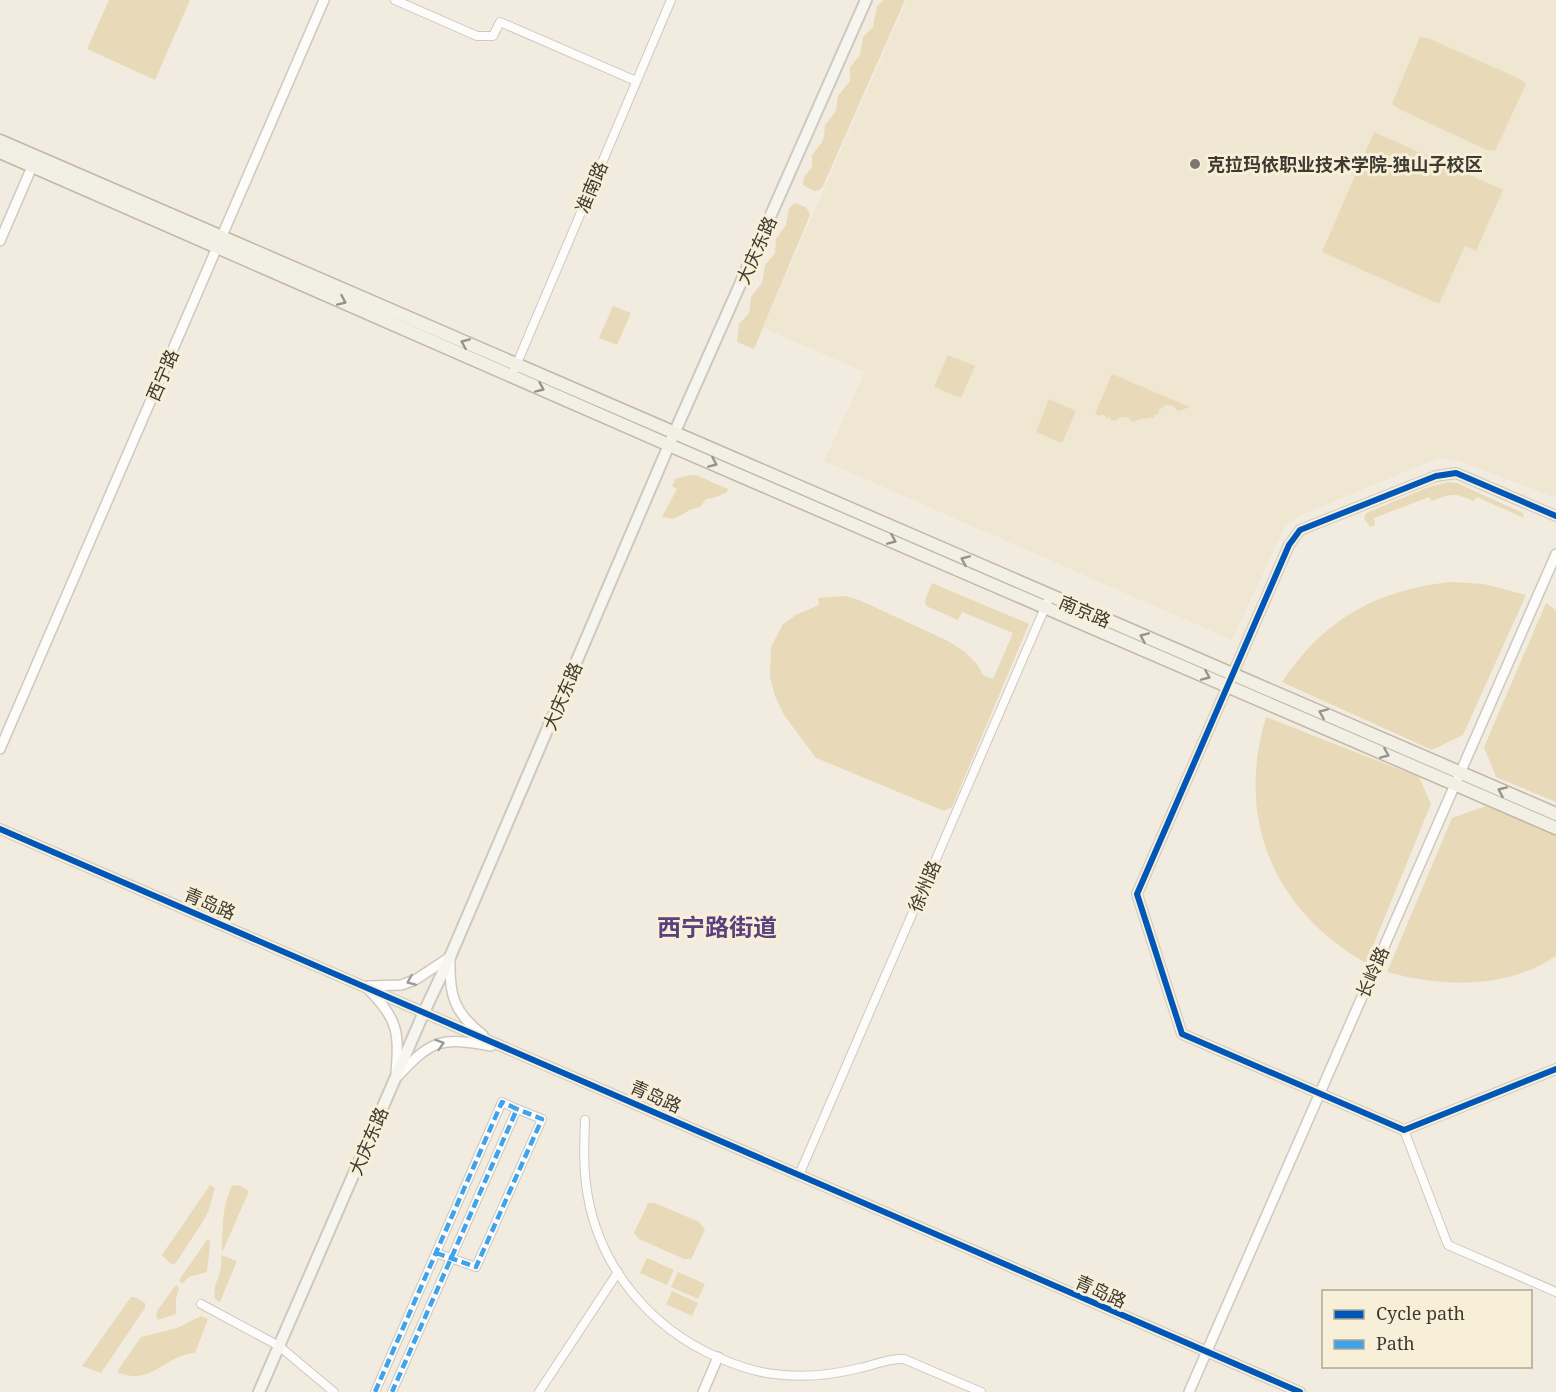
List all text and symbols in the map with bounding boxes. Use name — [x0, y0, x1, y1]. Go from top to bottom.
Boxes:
place label: 克拉玛依职业技术学院-独山子校区 — [1207, 152, 1483, 176]
street label: 准南路 — [569, 157, 613, 217]
marker: 克拉玛依职业技术学院-独山子校区 — [1188, 157, 1202, 171]
street label: 大庆东路 — [730, 212, 782, 288]
one-way arrow — [336, 294, 347, 306]
one-way arrow — [460, 338, 471, 350]
street label: 西宁路 — [140, 345, 184, 405]
one-way arrow — [534, 380, 545, 392]
one-way arrow — [707, 456, 718, 468]
one-way arrow — [885, 533, 896, 545]
one-way arrow — [960, 555, 971, 567]
street label: 南京路 — [1055, 589, 1115, 633]
one-way arrow — [1140, 632, 1151, 644]
street label: 大庆东路 — [537, 658, 587, 734]
one-way arrow — [1199, 669, 1210, 681]
one-way arrow — [1319, 709, 1330, 721]
one-way arrow — [1378, 747, 1389, 759]
one-way arrow — [1498, 786, 1509, 798]
street label: 徐州路 — [902, 856, 946, 916]
street label: 青岛路 — [180, 881, 240, 925]
district label: 西宁路街道 — [657, 910, 777, 943]
street label: 长岭路 — [1350, 942, 1394, 1002]
one-way arrow — [406, 974, 417, 986]
one-way arrow — [434, 1039, 445, 1051]
street label: 青岛路 — [626, 1074, 686, 1118]
street label: 大庆东路 — [343, 1103, 393, 1179]
street label: 青岛路 — [1071, 1269, 1131, 1313]
legend — [1322, 1290, 1532, 1368]
text: Cycle path — [1376, 1301, 1465, 1325]
text: Path — [1376, 1331, 1415, 1355]

